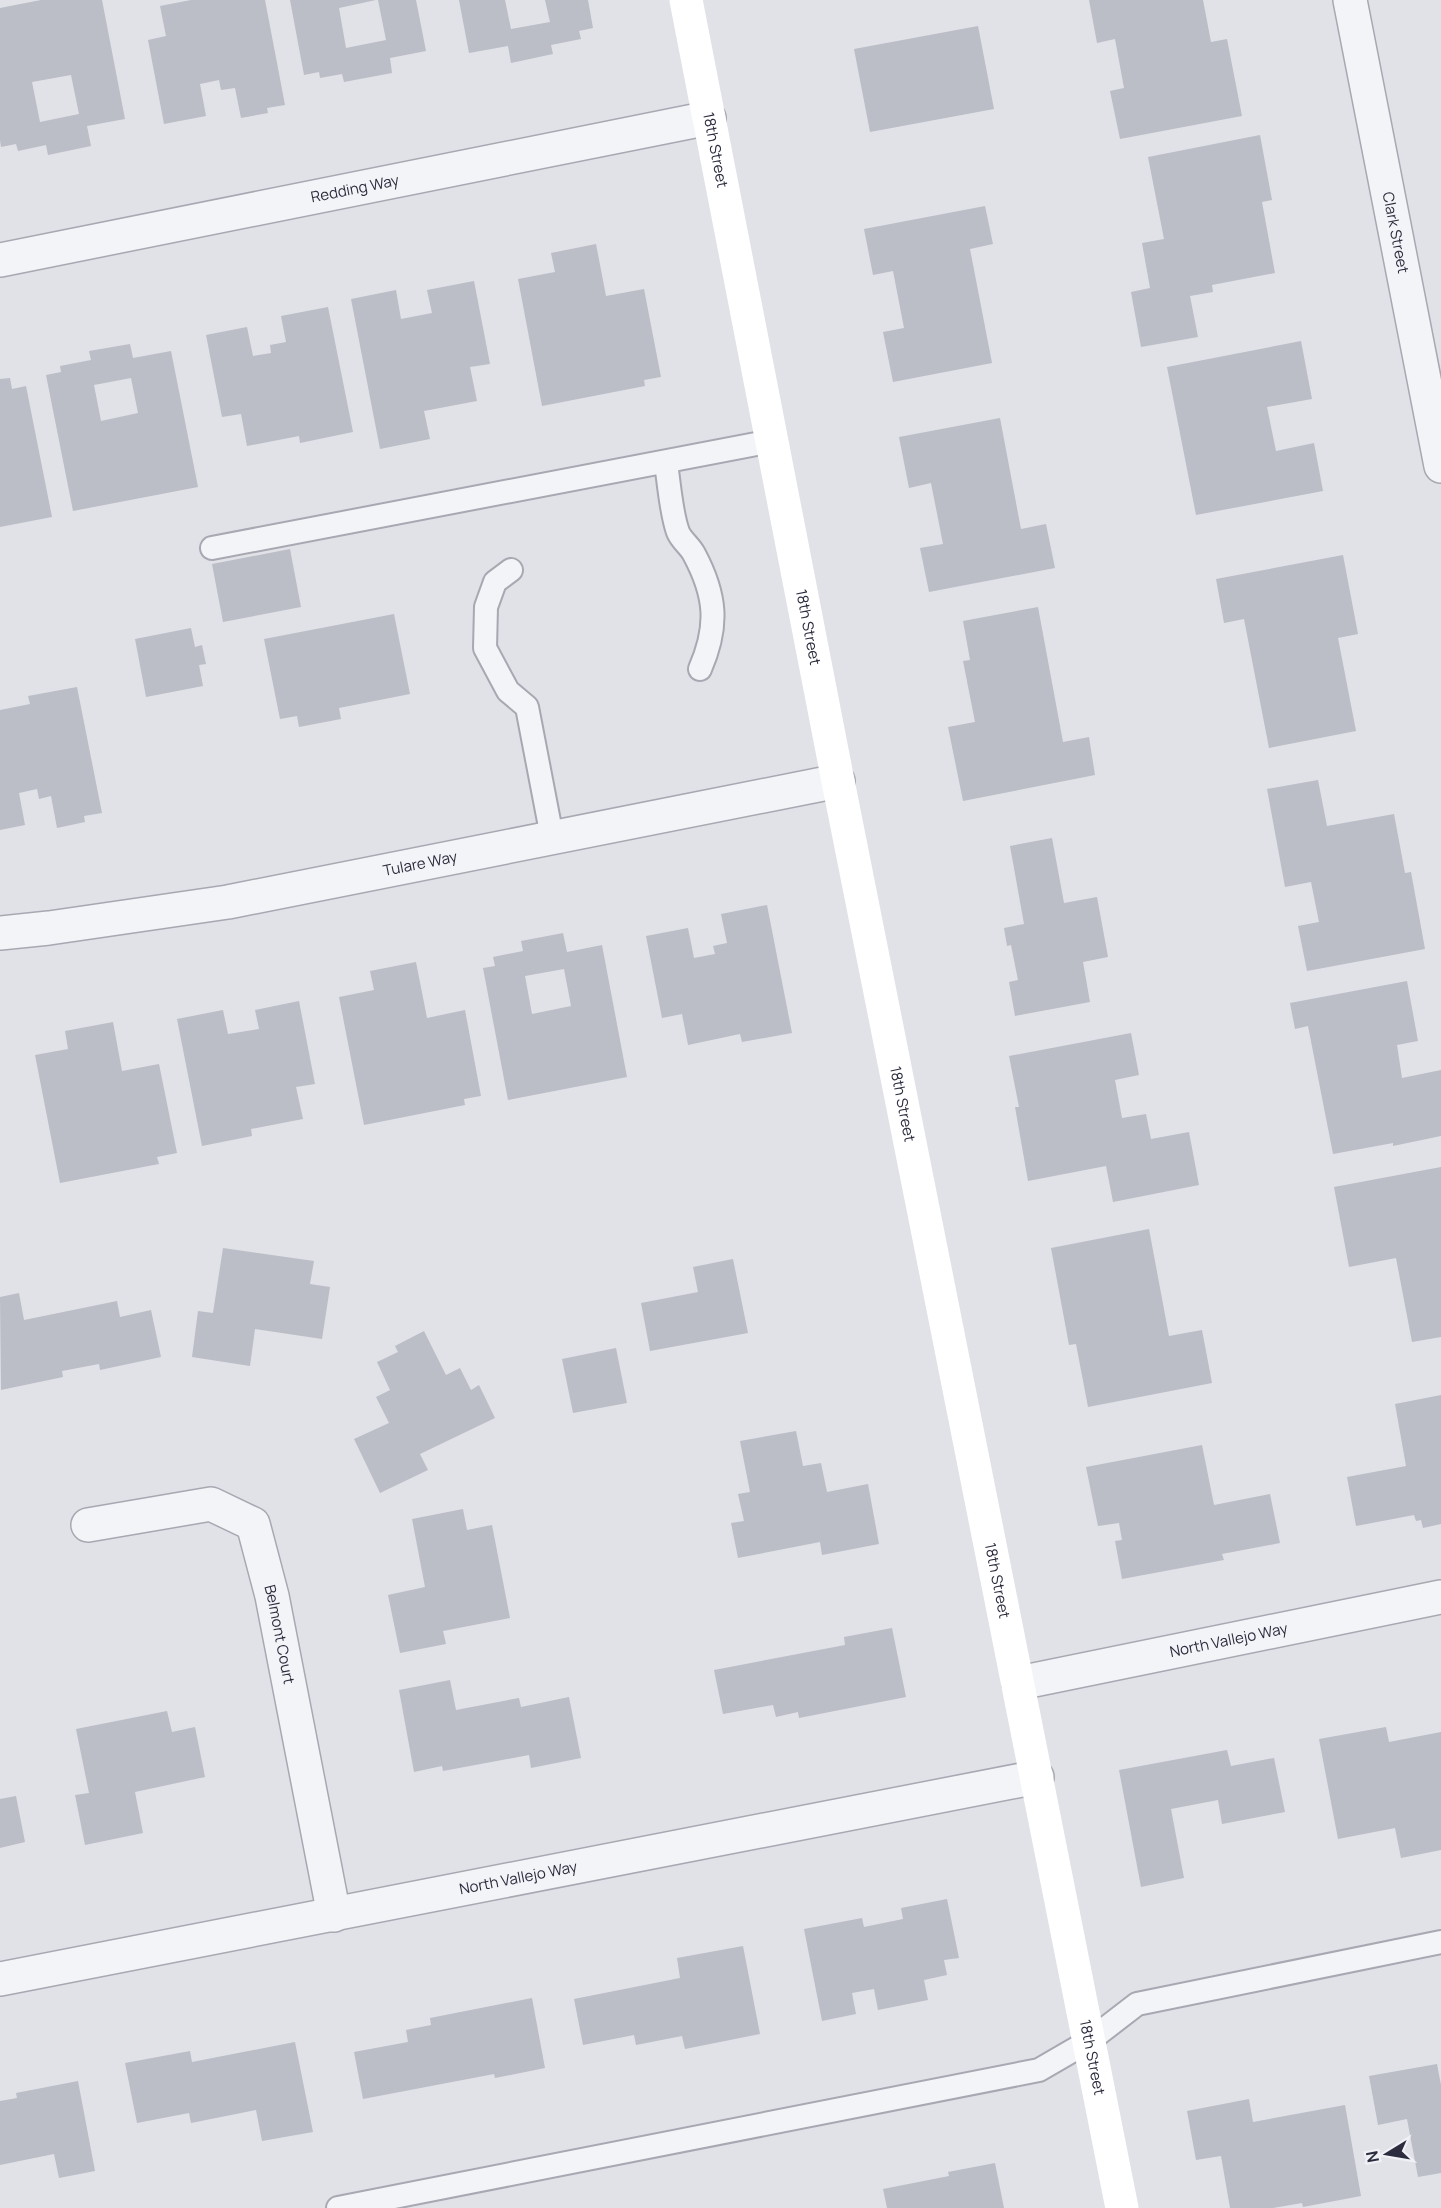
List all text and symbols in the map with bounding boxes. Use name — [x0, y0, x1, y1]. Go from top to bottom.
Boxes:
street label: 18th Street — [698, 110, 733, 190]
street label: Redding Way — [309, 169, 401, 208]
street label: Clark Street — [1378, 190, 1414, 275]
street label: 18th Street — [791, 588, 826, 667]
street label: Tulare Way — [381, 846, 459, 881]
street label: 18th Street — [885, 1064, 921, 1144]
street label: 18th Street — [980, 1541, 1015, 1620]
street label: Belmont Court — [259, 1582, 300, 1686]
street label: North Vallejo Way — [1168, 1618, 1289, 1662]
street label: North Vallejo Way — [457, 1856, 579, 1899]
street label: 18th Street — [1075, 2018, 1110, 2097]
north arrow — [1357, 2124, 1417, 2184]
text: N — [1360, 2149, 1384, 2165]

